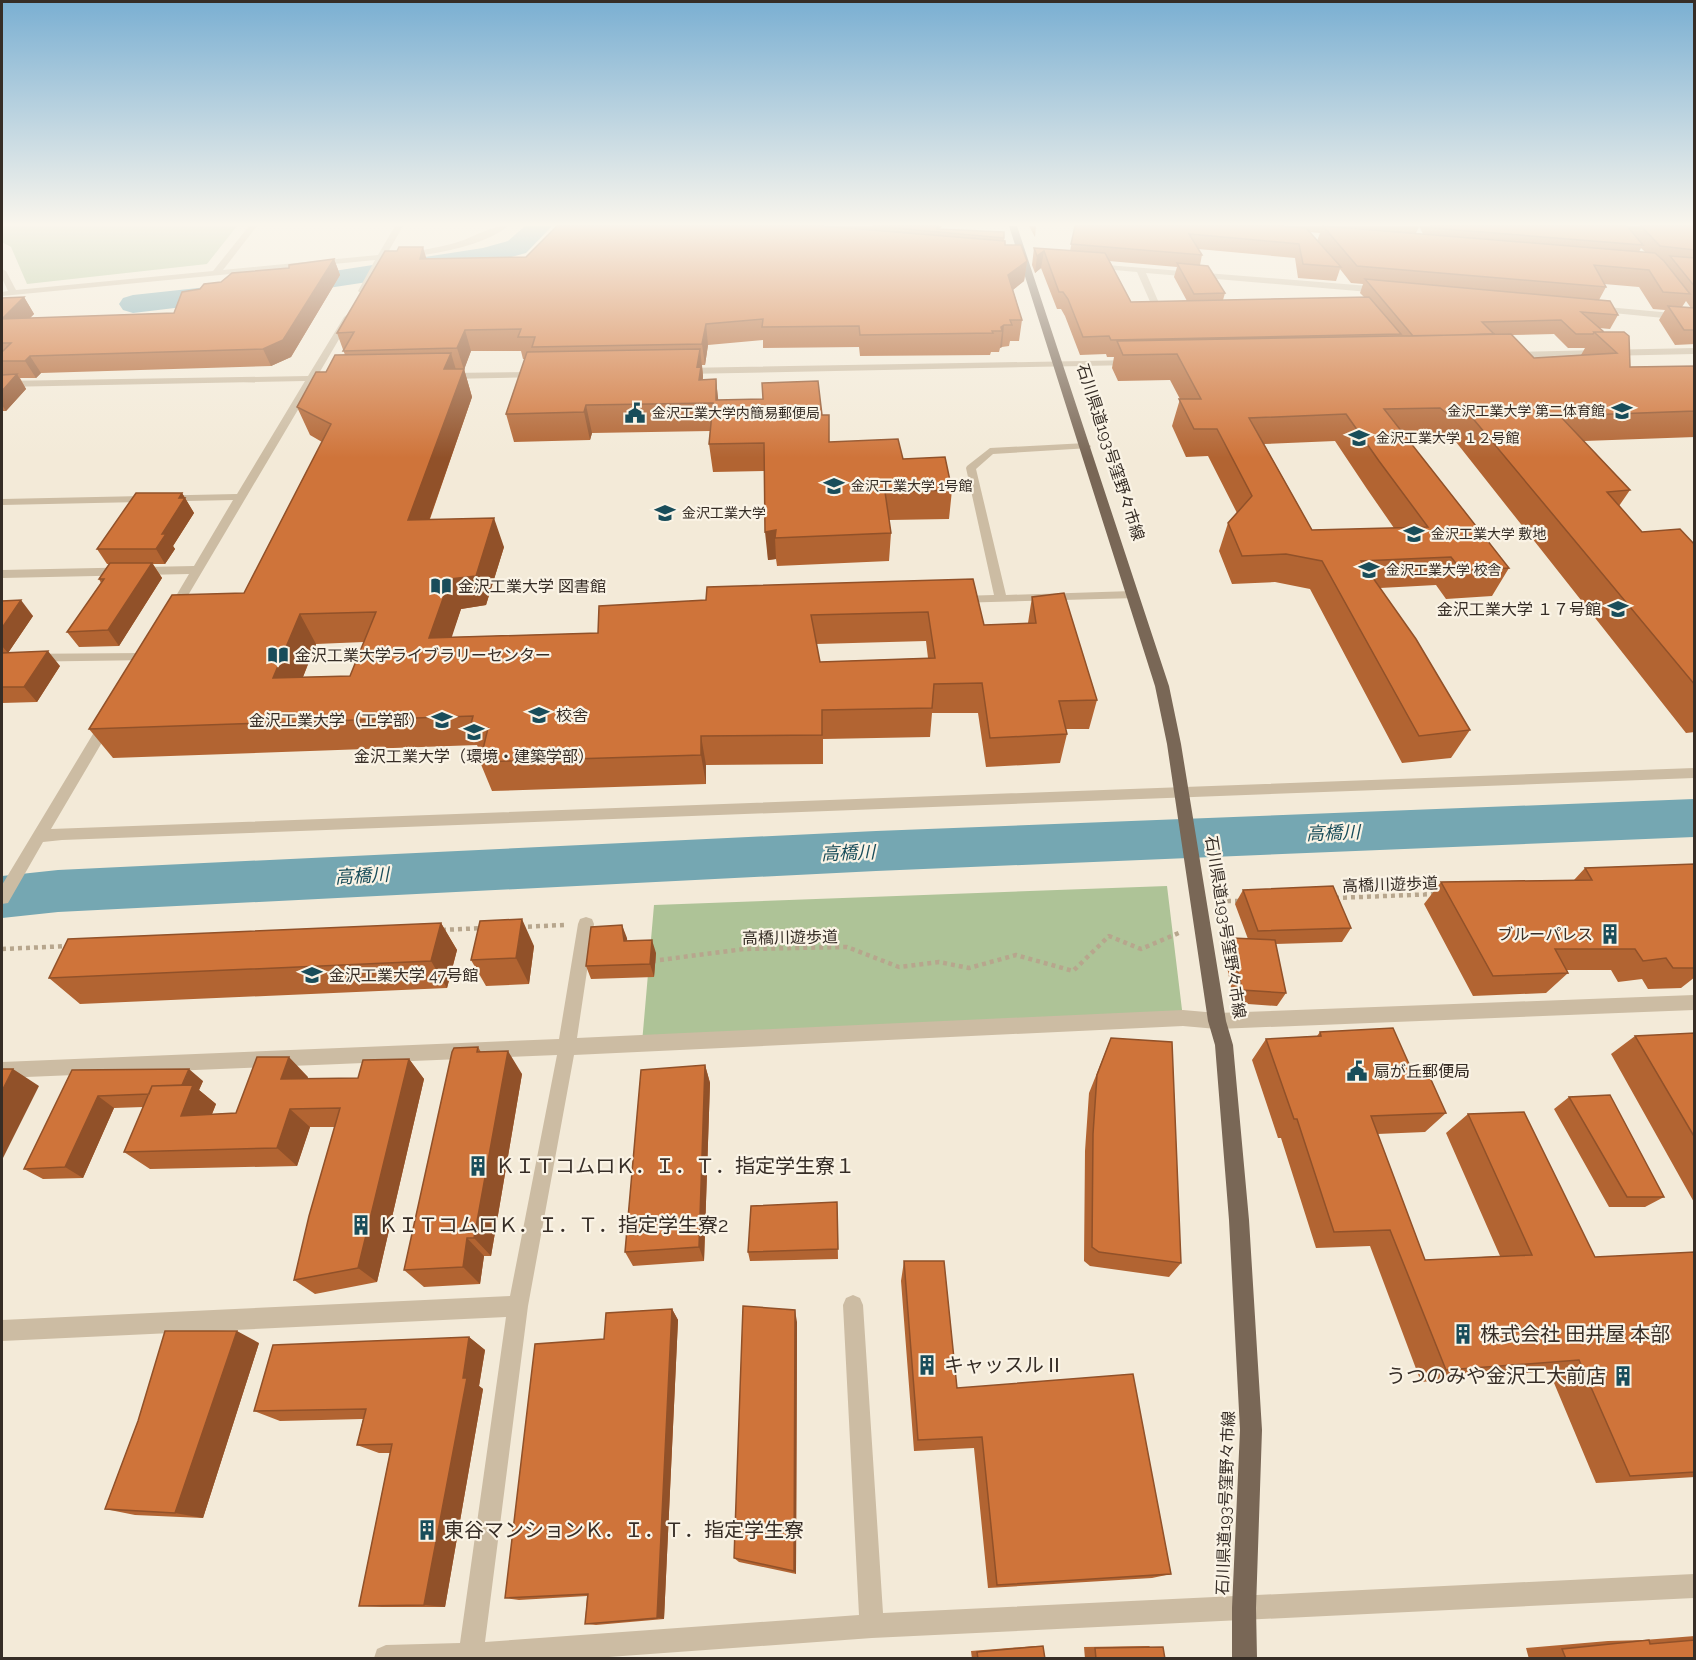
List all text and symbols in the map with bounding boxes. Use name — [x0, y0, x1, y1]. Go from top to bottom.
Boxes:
street label: 石川県道193号窪野々市線 — [1073, 361, 1148, 543]
school or university icon: 金沢工業大学 第二体育館 — [1610, 399, 1634, 423]
public building icon: 金沢工業大学内簡易郵便局 — [623, 401, 647, 425]
place label: 金沢工業大学 第二体育館 — [1447, 403, 1605, 419]
place label: 金沢工業大学内簡易郵便局 — [652, 405, 820, 421]
school or university icon: 金沢工業大学 １２号館 — [1347, 426, 1371, 450]
place label: 金沢工業大学 １２号館 — [1376, 430, 1520, 446]
school or university icon: 金沢工業大学 1号館 — [822, 474, 846, 498]
place label: 金沢工業大学 1号館 — [851, 478, 973, 494]
school or university icon: 金沢工業大学 — [653, 501, 677, 525]
place label: 金沢工業大学 — [682, 505, 766, 521]
school or university icon: 金沢工業大学 敷地 — [1402, 522, 1426, 546]
place label: 金沢工業大学 敷地 — [1431, 526, 1547, 542]
school or university icon: 金沢工業大学 校舎 — [1357, 558, 1381, 582]
place label: 金沢工業大学 校舎 — [1386, 562, 1502, 578]
library icon: 金沢工業大学 図書館 — [429, 574, 453, 598]
place label: 金沢工業大学 図書館 — [458, 577, 606, 596]
school or university icon: 金沢工業大学 １７号館 — [1606, 597, 1630, 621]
place label: 金沢工業大学 １７号館 — [1437, 600, 1601, 619]
library icon: 金沢工業大学ライブラリーセンター — [266, 643, 290, 667]
place label: 金沢工業大学ライブラリーセンター — [295, 646, 551, 665]
school or university icon: 校舎 — [527, 703, 551, 727]
place label: 校舎 — [556, 706, 588, 725]
school or university icon: 金沢工業大学（工学部） — [430, 708, 454, 732]
place label: 金沢工業大学（工学部） — [249, 711, 425, 730]
school or university icon: 金沢工業大学（環境・建築学部） — [462, 720, 486, 744]
place label: 金沢工業大学（環境・建築学部） — [354, 747, 594, 766]
water label: 高橋川 — [1306, 821, 1362, 844]
street label: 石川県道193号窪野々市線 — [1202, 834, 1249, 1020]
water label: 高橋川 — [821, 841, 877, 864]
water label: 高橋川 — [334, 863, 391, 887]
street label: 高橋川遊歩道 — [1342, 873, 1438, 896]
building icon: ブルーパレス — [1598, 922, 1622, 946]
place label: ブルーパレス — [1497, 925, 1593, 944]
street label: 高橋川遊歩道 — [742, 927, 838, 948]
school or university icon: 金沢工業大学 47号館 — [300, 963, 324, 987]
place label: 金沢工業大学 47号館 — [329, 966, 478, 985]
public building icon: 扇が丘郵便局 — [1345, 1059, 1369, 1083]
place label: 扇が丘郵便局 — [1374, 1062, 1470, 1081]
building icon: ＫＩＴコムロＫ．Ｉ．Ｔ．指定学生寮１ — [466, 1154, 490, 1178]
place label: ＫＩＴコムロＫ．Ｉ．Ｔ．指定学生寮１ — [495, 1154, 855, 1178]
building icon: ＫＩＴコムロＫ．Ｉ．Ｔ．指定学生寮2 — [349, 1213, 373, 1237]
place label: ＫＩＴコムロＫ．Ｉ．Ｔ．指定学生寮2 — [378, 1213, 728, 1237]
building icon: 株式会社 田井屋 本部 — [1451, 1322, 1475, 1346]
place label: 株式会社 田井屋 本部 — [1480, 1322, 1670, 1346]
building icon: キャッスルⅡ — [915, 1353, 939, 1377]
place label: キャッスルⅡ — [944, 1353, 1064, 1377]
place label: うつのみや金沢工大前店 — [1386, 1364, 1606, 1388]
building icon: うつのみや金沢工大前店 — [1611, 1364, 1635, 1388]
street label: 石川県道193号窪野々市線 — [1213, 1410, 1238, 1596]
building icon: 東谷マンションＫ．Ｉ．Ｔ．指定学生寮 — [415, 1518, 439, 1542]
place label: 東谷マンションＫ．Ｉ．Ｔ．指定学生寮 — [444, 1518, 804, 1542]

